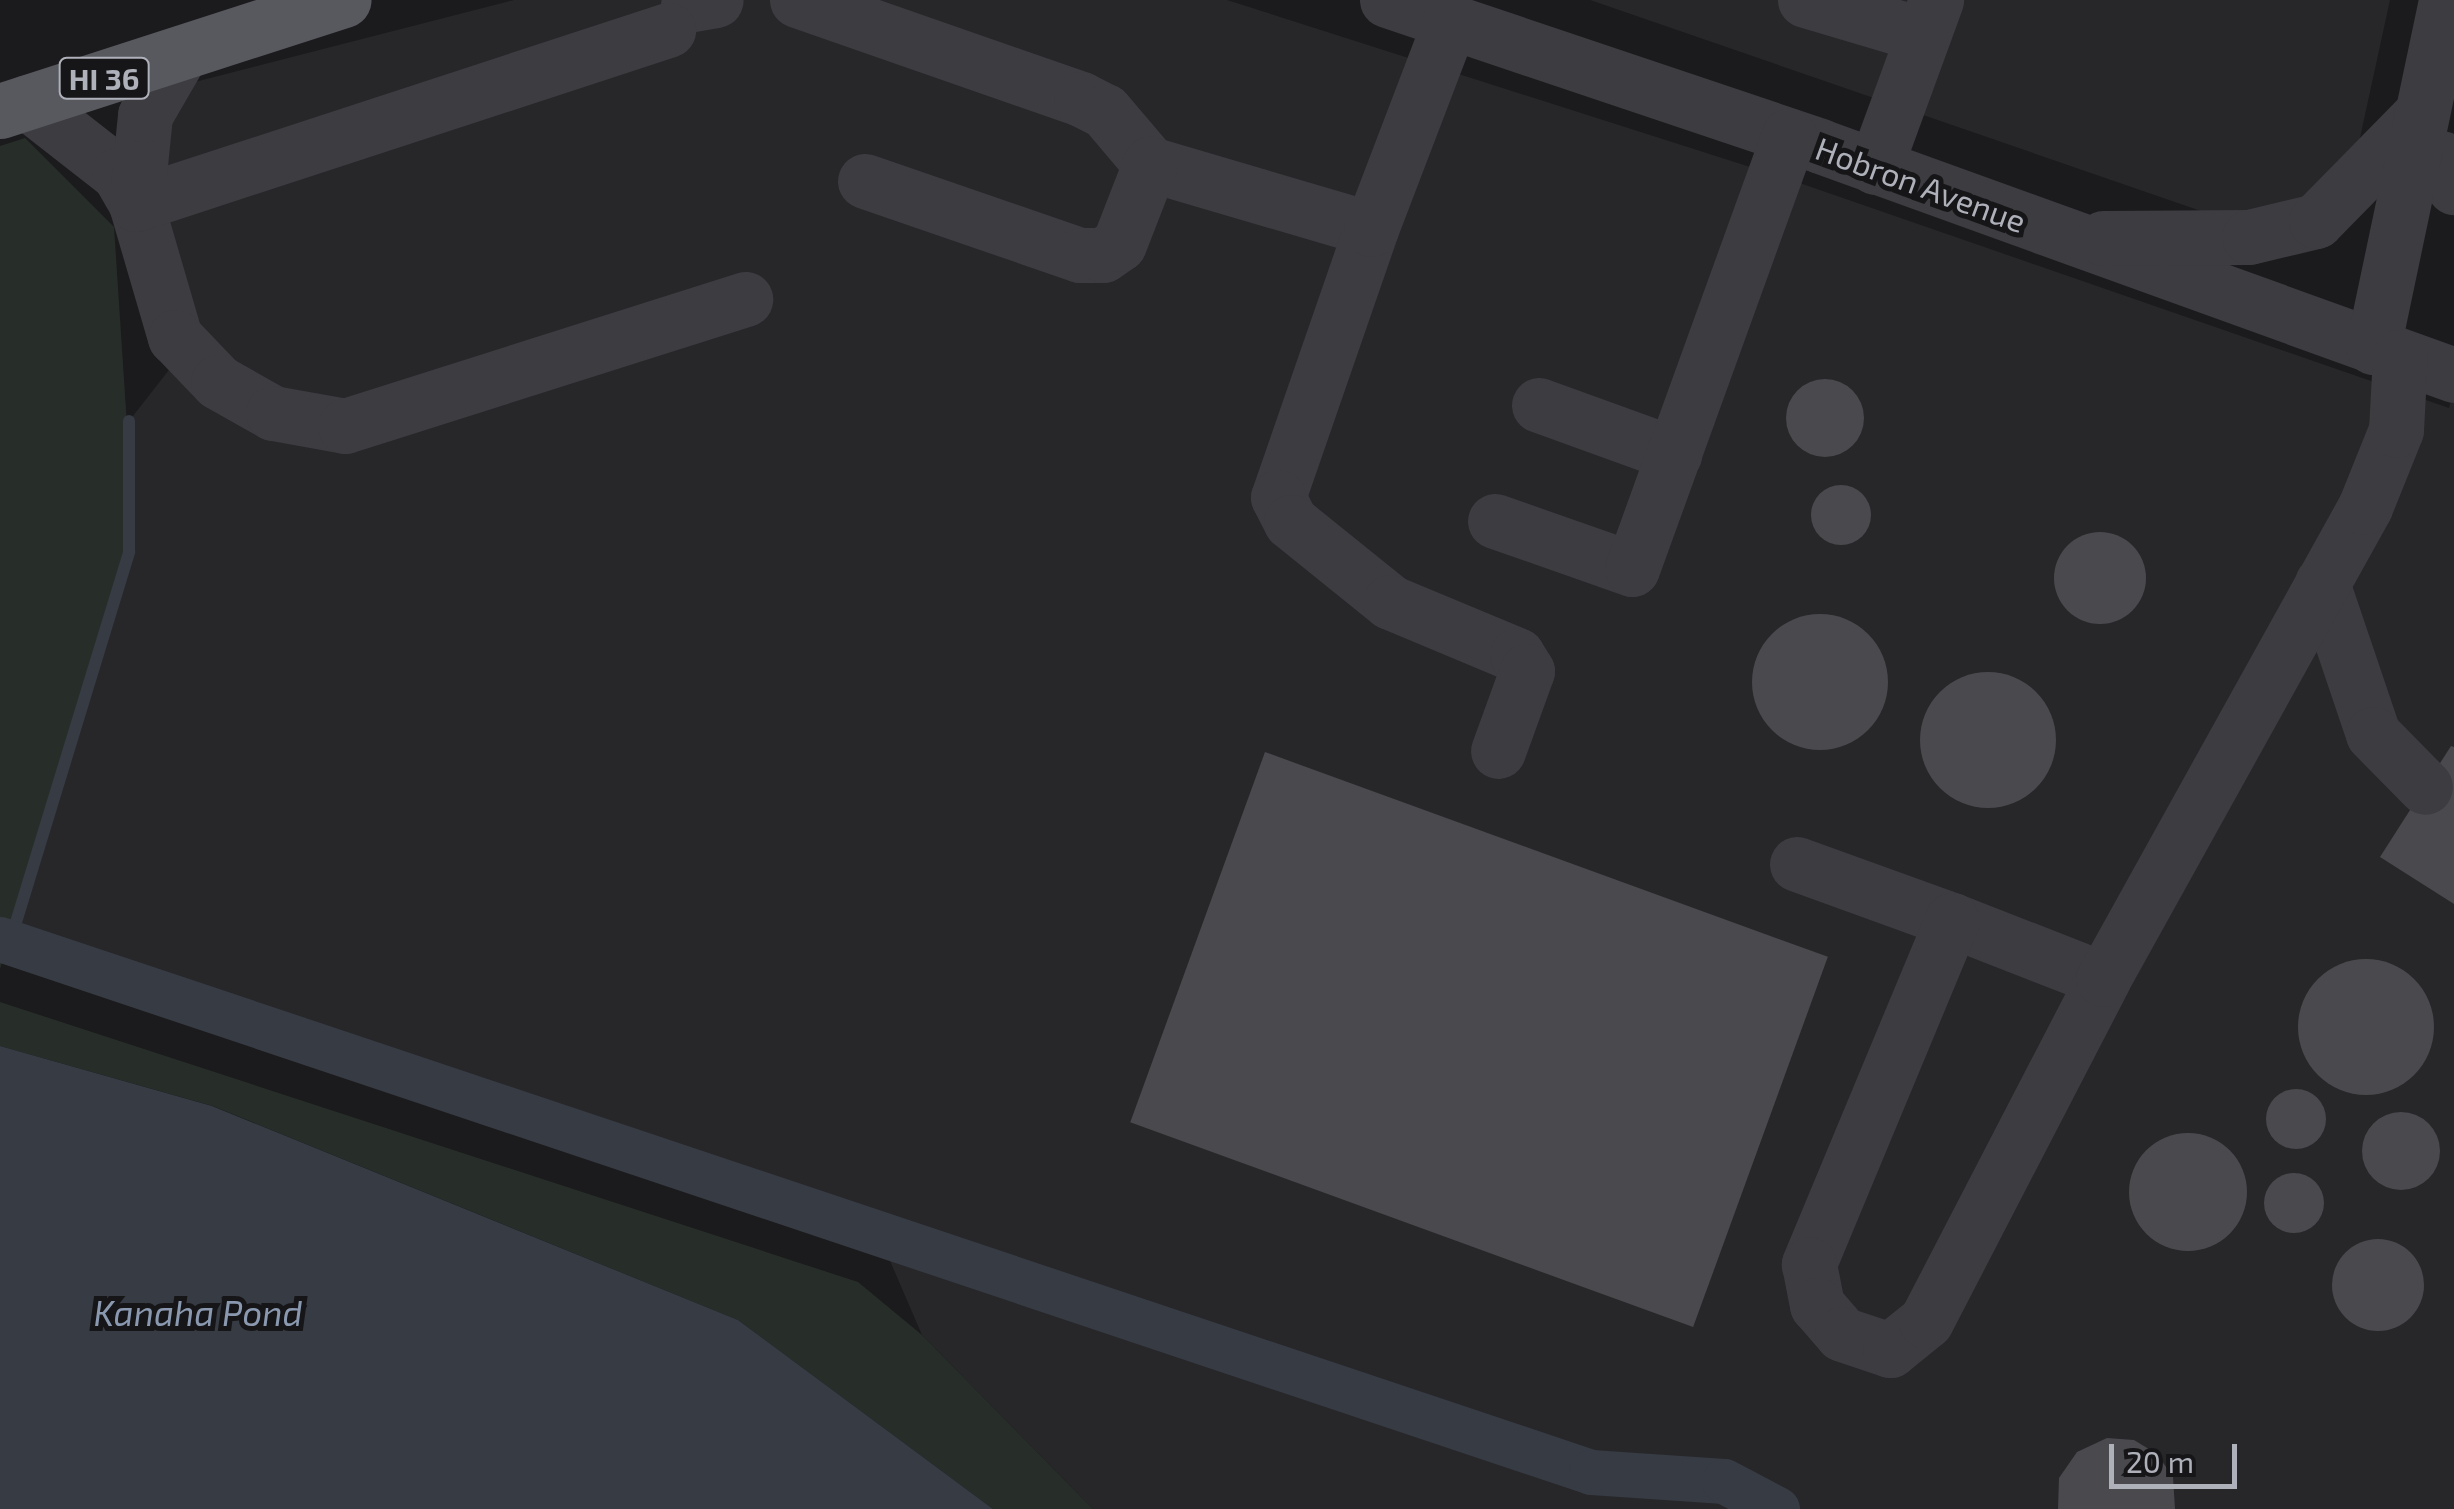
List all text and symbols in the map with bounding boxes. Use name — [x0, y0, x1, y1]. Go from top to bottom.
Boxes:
road number: HI 36 — [56, 53, 152, 103]
street label: Hobron Avenue — [1810, 128, 2032, 240]
water label: Kanaha Pond — [93, 1291, 303, 1333]
scale bar — [2114, 1424, 2242, 1486]
text: 20 m — [2126, 1443, 2194, 1479]

